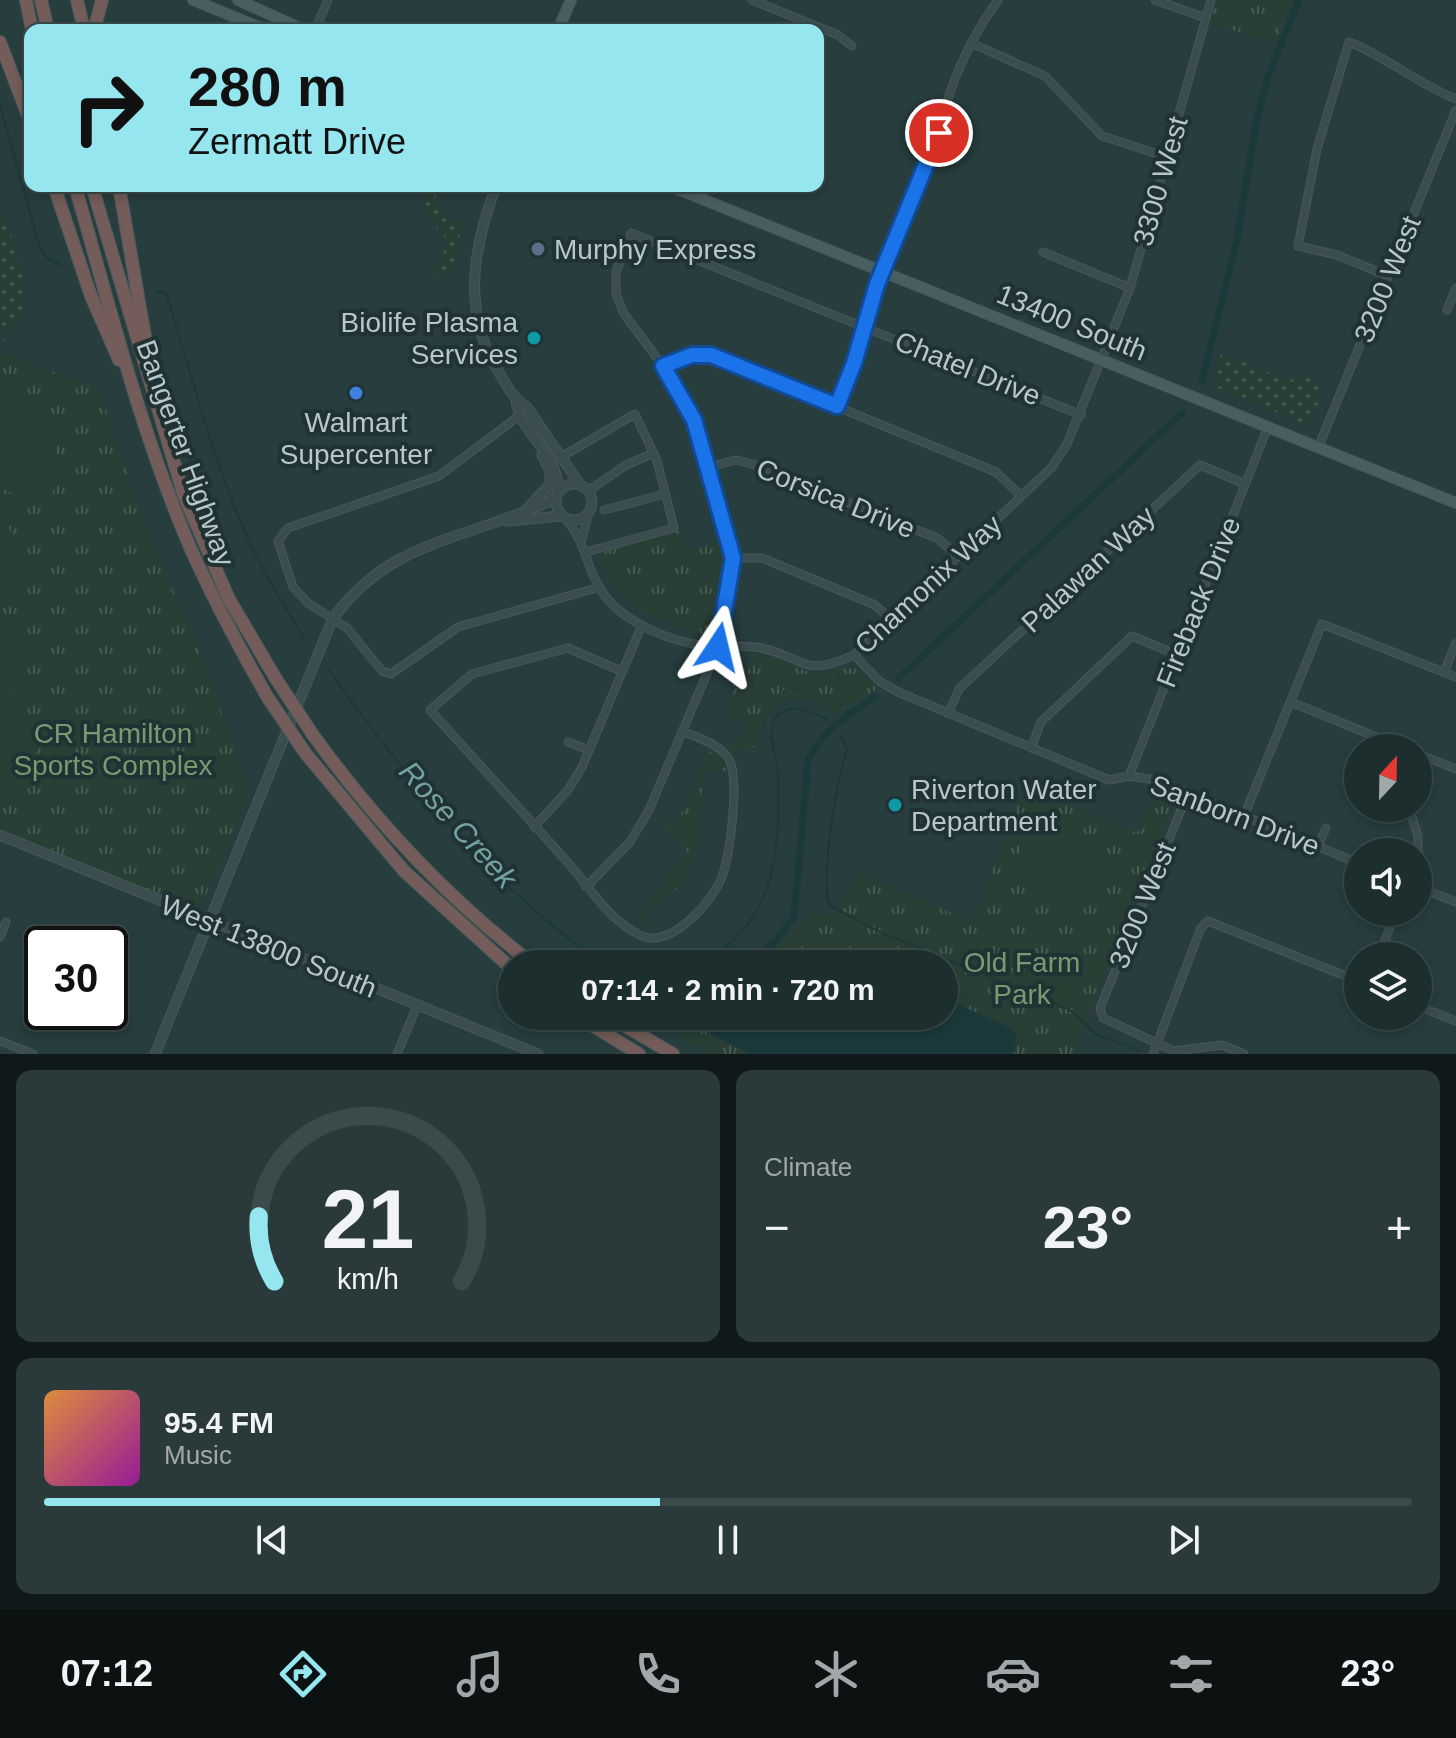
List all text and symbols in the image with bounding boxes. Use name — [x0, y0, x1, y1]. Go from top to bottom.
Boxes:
text: 280 m — [188, 55, 347, 118]
icon: right — [56, 56, 160, 160]
pin — [905, 99, 973, 167]
icon: arrive — [917, 111, 961, 155]
street label: 3300 West — [1127, 113, 1194, 249]
text: Zermatt Drive — [188, 121, 406, 162]
street label: 3200 West — [1348, 211, 1427, 347]
place label: Murphy Express — [554, 234, 756, 265]
marker: Murphy Express — [529, 240, 547, 258]
street label: 13400 South — [992, 278, 1151, 367]
place label: Biolife Plasma Services — [341, 307, 518, 370]
street label: Chatel Drive — [891, 325, 1045, 412]
marker: Biolife Plasma Services — [525, 329, 543, 347]
street label: Bangerter Highway — [130, 336, 241, 570]
marker: Walmart Supercenter — [347, 384, 365, 402]
place label: Walmart Supercenter — [280, 407, 432, 470]
street label: Corsica Drive — [752, 453, 920, 544]
street label: Palawan Way — [1016, 500, 1161, 639]
street label: Chamonix Way — [849, 509, 1008, 660]
street label: Fireback Drive — [1150, 513, 1247, 692]
position arrow — [676, 605, 760, 689]
park label: CR Hamilton Sports Complex — [13, 718, 213, 781]
north arrow — [1344, 734, 1432, 822]
map controls — [1344, 734, 1432, 1030]
water label: Rose Creek — [393, 755, 525, 896]
street label: Sanborn Drive — [1146, 769, 1324, 862]
place label: Riverton Water Department — [911, 774, 1097, 837]
marker: Riverton Water Department — [886, 796, 904, 814]
street label: 3200 West — [1103, 837, 1182, 973]
button: sound — [1344, 838, 1432, 926]
street label: West 13800 South — [156, 889, 381, 1004]
speed limit sign: 30 — [24, 926, 128, 1030]
button: layers — [1344, 942, 1432, 1030]
park label: Old Farm Park — [964, 947, 1080, 1010]
text: 07:14 · 2 min · 720 m — [581, 973, 875, 1006]
text: Climate — [764, 1152, 852, 1182]
text: 21 — [322, 1173, 414, 1266]
text: 23° — [1043, 1194, 1133, 1261]
text: − — [764, 1203, 790, 1252]
text: + — [1386, 1203, 1412, 1252]
text: km/h — [337, 1263, 399, 1295]
text: 95.4 FM — [164, 1406, 274, 1439]
text: Music — [164, 1440, 232, 1470]
icon: previous — [250, 1518, 294, 1562]
icon: pause — [706, 1518, 750, 1562]
icon: next — [1162, 1518, 1206, 1562]
icon: directions — [275, 1646, 331, 1702]
icon: music — [452, 1646, 508, 1702]
icon: phone — [630, 1646, 686, 1702]
icon: climate — [808, 1646, 864, 1702]
icon: car — [985, 1646, 1041, 1702]
icon: filters — [1163, 1646, 1219, 1702]
text: 07:12 — [61, 1653, 153, 1694]
text: 23° — [1341, 1653, 1395, 1694]

